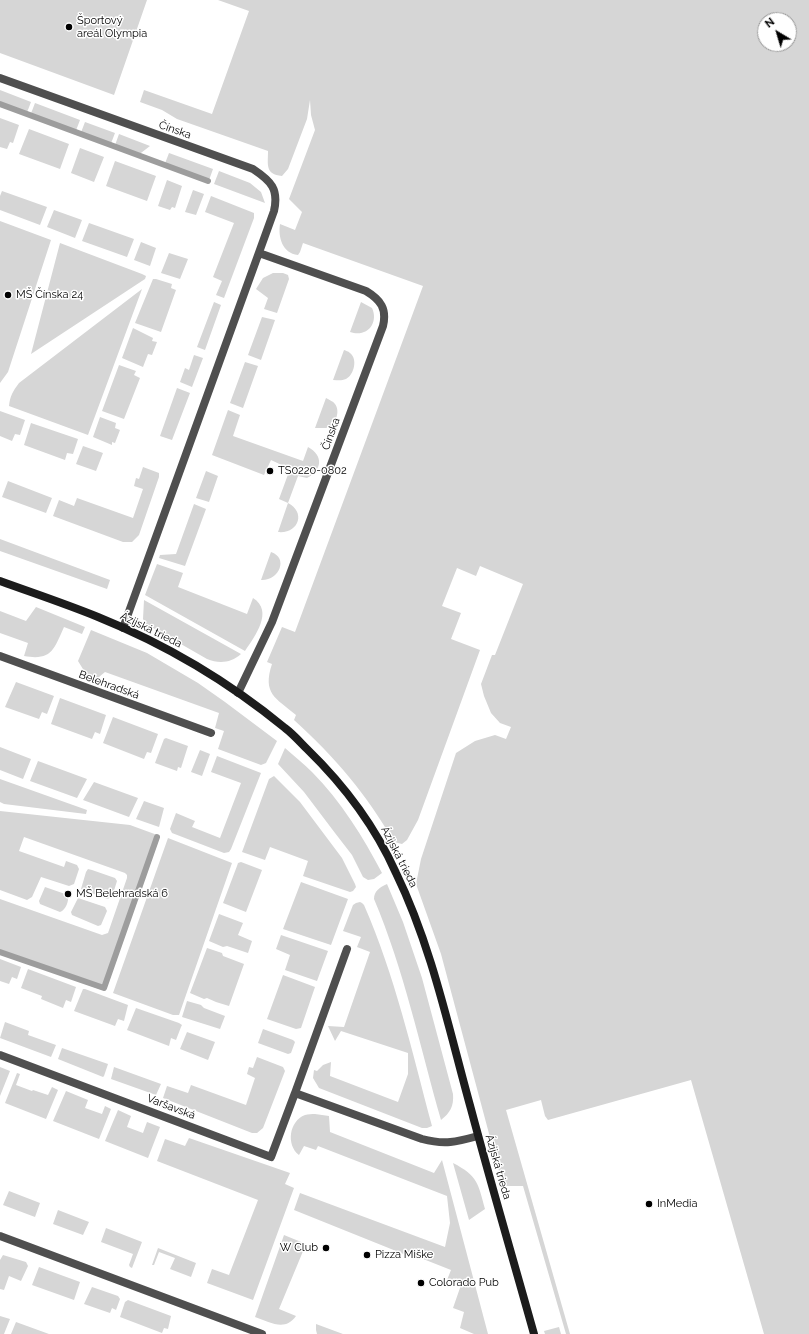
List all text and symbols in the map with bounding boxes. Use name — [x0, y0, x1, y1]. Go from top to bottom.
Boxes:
north arrow — [757, 12, 797, 52]
place label: Športový areál Olympia — [77, 14, 147, 40]
text: N — [763, 15, 777, 31]
marker: Športový areál Olympia — [64, 22, 74, 32]
street label: Čínska — [157, 118, 193, 142]
place label: MŠ Čínska 24 — [16, 288, 83, 302]
marker: MŠ Čínska 24 — [3, 290, 13, 300]
street label: Čínska — [319, 416, 343, 452]
place label: TS0220-0802 — [278, 464, 347, 478]
marker: TS0220-0802 — [265, 466, 275, 476]
street label: Ázijská trieda — [118, 609, 184, 651]
street label: Belehradská — [77, 668, 141, 702]
street label: Ázijská trieda — [378, 824, 420, 890]
place label: MŠ Belehradská 6 — [76, 887, 168, 901]
marker: MŠ Belehradská 6 — [63, 889, 73, 899]
street label: Varšavská — [145, 1092, 197, 1122]
street label: Ázijská trieda — [482, 1133, 514, 1201]
place label: InMedia — [657, 1197, 697, 1211]
marker: InMedia — [644, 1199, 654, 1209]
place label: W Club — [280, 1241, 318, 1255]
marker: W Club — [321, 1243, 331, 1253]
place label: Pizza Miške — [375, 1248, 433, 1262]
marker: Pizza Miške — [362, 1250, 372, 1260]
place label: Colorado Pub — [429, 1276, 499, 1290]
marker: Colorado Pub — [416, 1278, 426, 1288]

